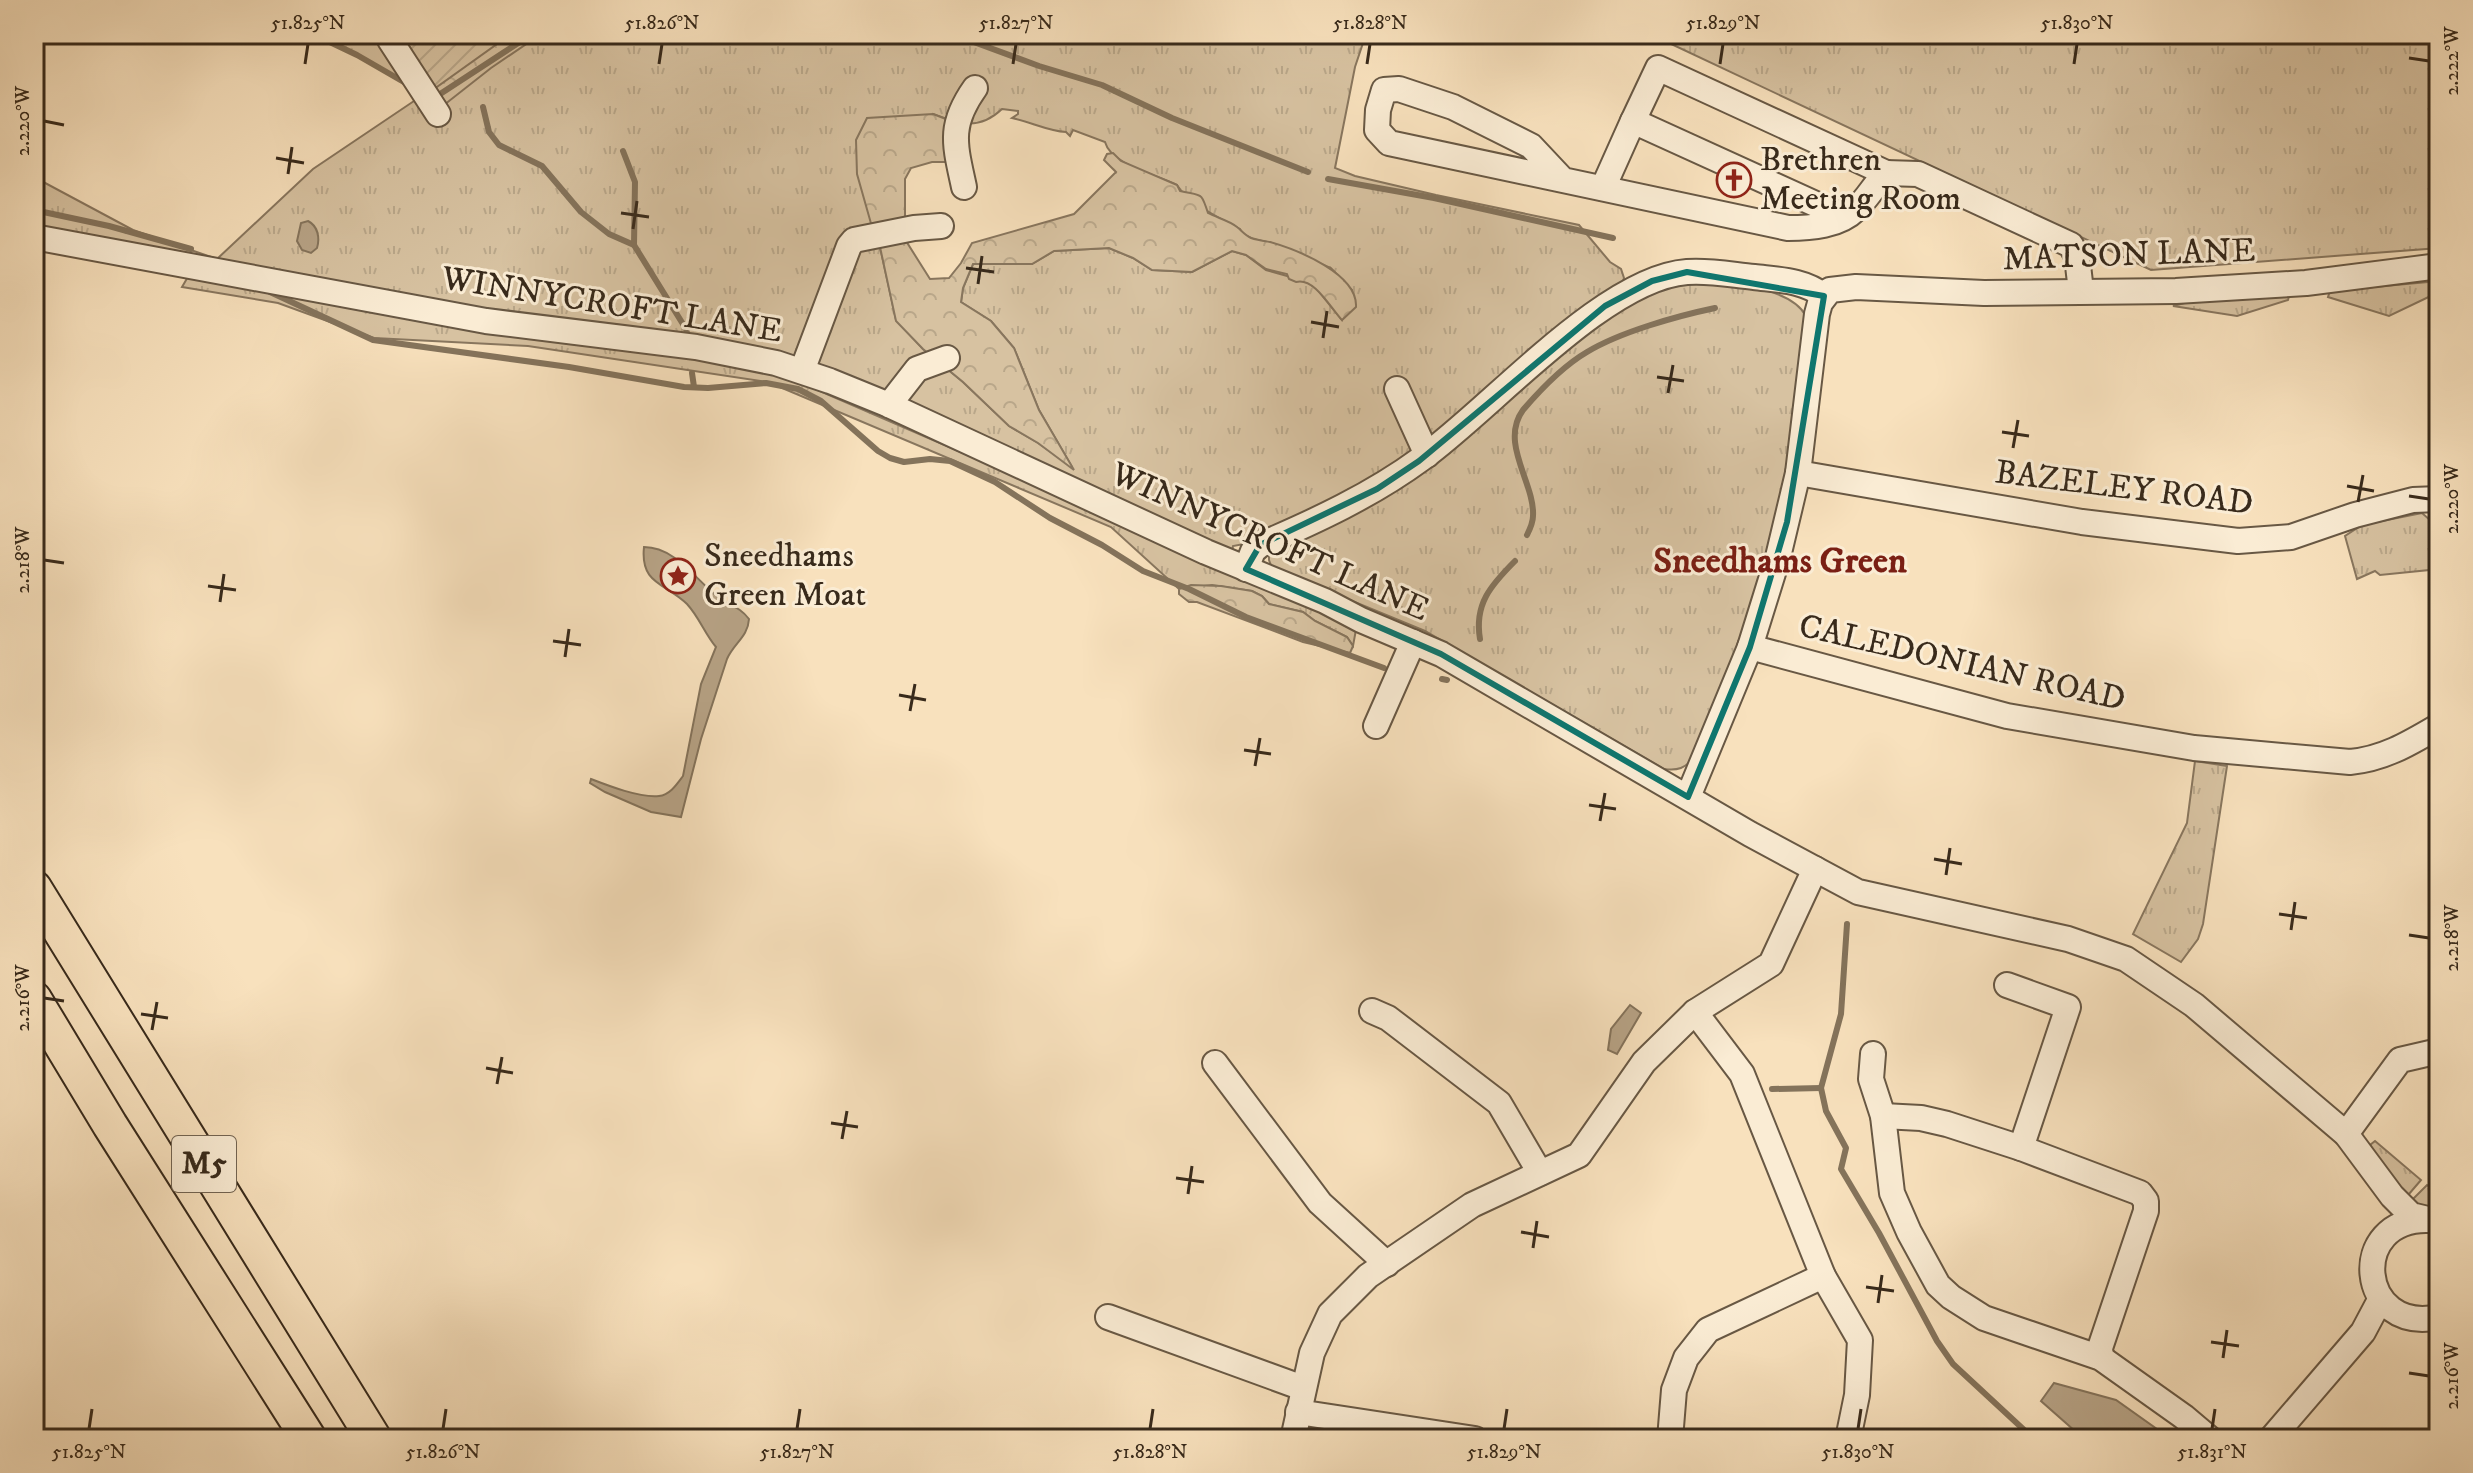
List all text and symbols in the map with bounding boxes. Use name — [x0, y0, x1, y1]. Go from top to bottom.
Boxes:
text: 51.825°N — [271, 11, 345, 36]
text: 51.826°N — [624, 11, 700, 36]
text: 51.827°N — [979, 11, 1053, 36]
text: 51.828°N — [1333, 11, 1407, 36]
text: 51.829°N — [1686, 11, 1760, 36]
text: 51.830°N — [2040, 11, 2114, 36]
text: 2.222°W — [2440, 26, 2465, 96]
text: 2.220°W — [11, 85, 36, 156]
place label: Brethren Meeting Room — [1760, 139, 1961, 220]
church icon: Brethren Meeting Room — [1715, 161, 1753, 199]
street label: MATSON LANE — [2002, 230, 2256, 280]
street label: WINNYCROFT LANE — [438, 257, 785, 353]
street label: BAZELEY ROAD — [1993, 451, 2255, 525]
street label: WINNYCROFT LANE — [1103, 452, 1436, 631]
text: 2.220°W — [2440, 463, 2465, 534]
text: 2.218°W — [11, 526, 36, 593]
place label: Sneedhams Green Moat — [704, 535, 866, 616]
district label: Sneedhams Green — [1653, 539, 1907, 584]
place icon: Sneedhams Green Moat — [659, 557, 697, 595]
street label: CALEDONIAN ROAD — [1795, 605, 2129, 721]
text: 2.218°W — [2440, 904, 2465, 971]
text: 2.216°W — [11, 964, 36, 1032]
road number: M5 — [172, 1136, 236, 1192]
text: 2.216°W — [2440, 1342, 2465, 1410]
text: 51.825°N — [52, 1440, 126, 1465]
text: 51.826°N — [405, 1440, 481, 1465]
text: 51.827°N — [760, 1440, 834, 1465]
text: 51.828°N — [1113, 1440, 1187, 1465]
text: 51.829°N — [1467, 1440, 1541, 1465]
text: 51.830°N — [1821, 1440, 1895, 1465]
text: 51.831°N — [2177, 1440, 2247, 1465]

